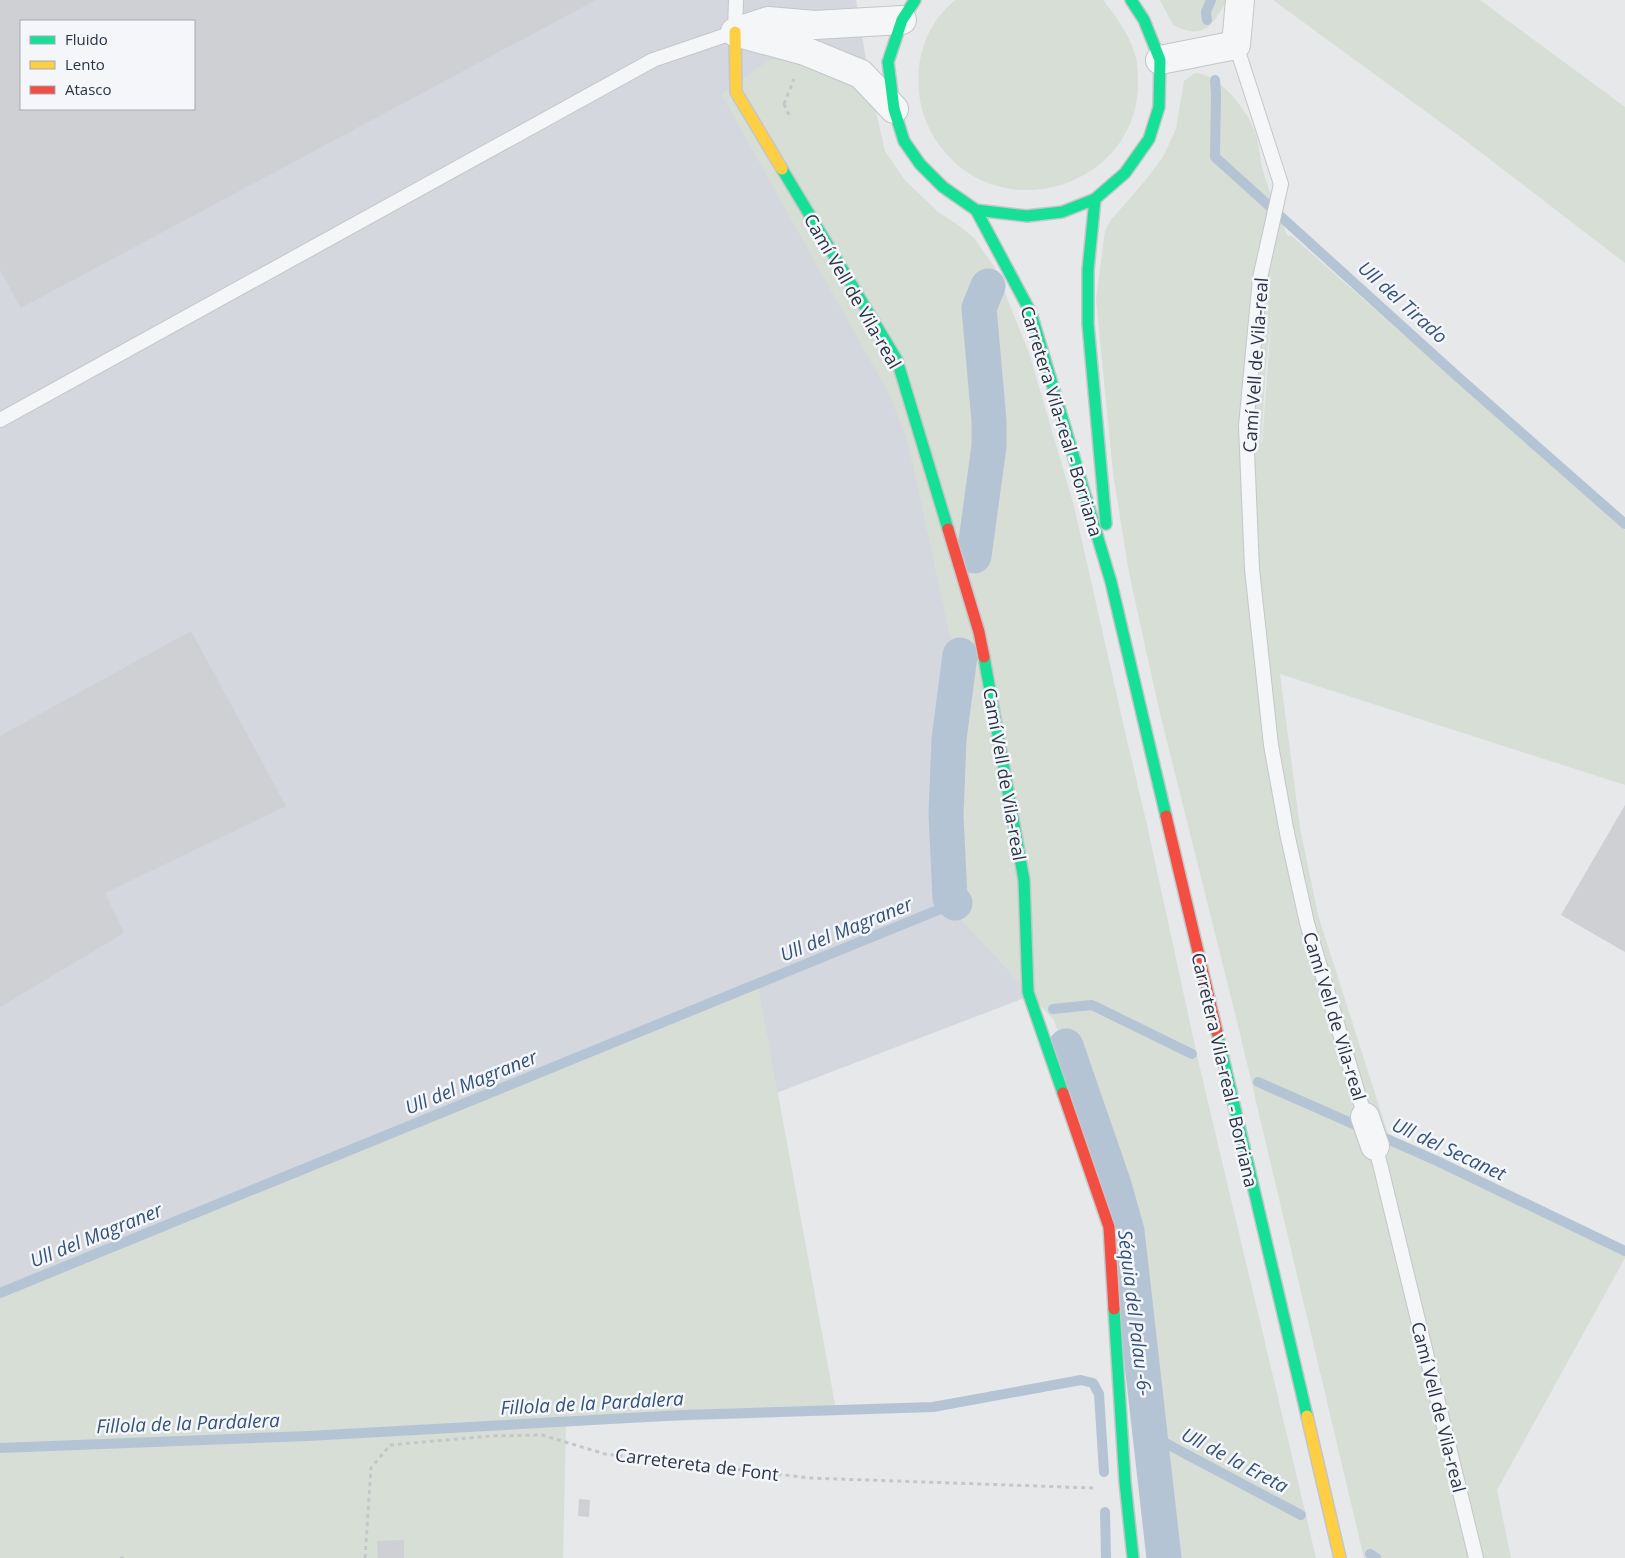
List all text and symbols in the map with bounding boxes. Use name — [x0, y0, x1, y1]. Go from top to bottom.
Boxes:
legend — [20, 20, 195, 110]
text: Fluido — [65, 29, 108, 49]
text: Lento — [65, 54, 105, 74]
text: Atasco — [65, 79, 112, 99]
street label: Camí Vell de Vila-real — [799, 209, 907, 373]
water label: Ull del Tirado — [1353, 255, 1453, 349]
street label: Camí Vell de Vila-real — [1237, 277, 1273, 453]
street label: Carretera Vila-real - Borriana — [1015, 303, 1109, 539]
street label: Camí Vell de Vila-real — [978, 686, 1032, 862]
water label: Ull del Magraner — [776, 890, 917, 967]
street label: Camí Vell de Vila-real — [1298, 929, 1372, 1103]
street label: Carretera Vila-real - Borriana — [1186, 950, 1264, 1190]
water label: Ull del Magraner — [401, 1043, 542, 1120]
water label: Ull del Secanet — [1388, 1111, 1511, 1187]
water label: Ull del Magraner — [26, 1196, 167, 1273]
water label: Séquia del Palau -6- — [1112, 1229, 1158, 1397]
street label: Camí Vell de Vila-real — [1406, 1319, 1472, 1495]
water label: Fillola de la Pardalera — [500, 1385, 685, 1421]
water label: Fillola de la Pardalera — [96, 1407, 281, 1439]
water label: Ull de la Ereta — [1177, 1421, 1293, 1499]
street label: Carretereta de Font — [614, 1442, 780, 1486]

